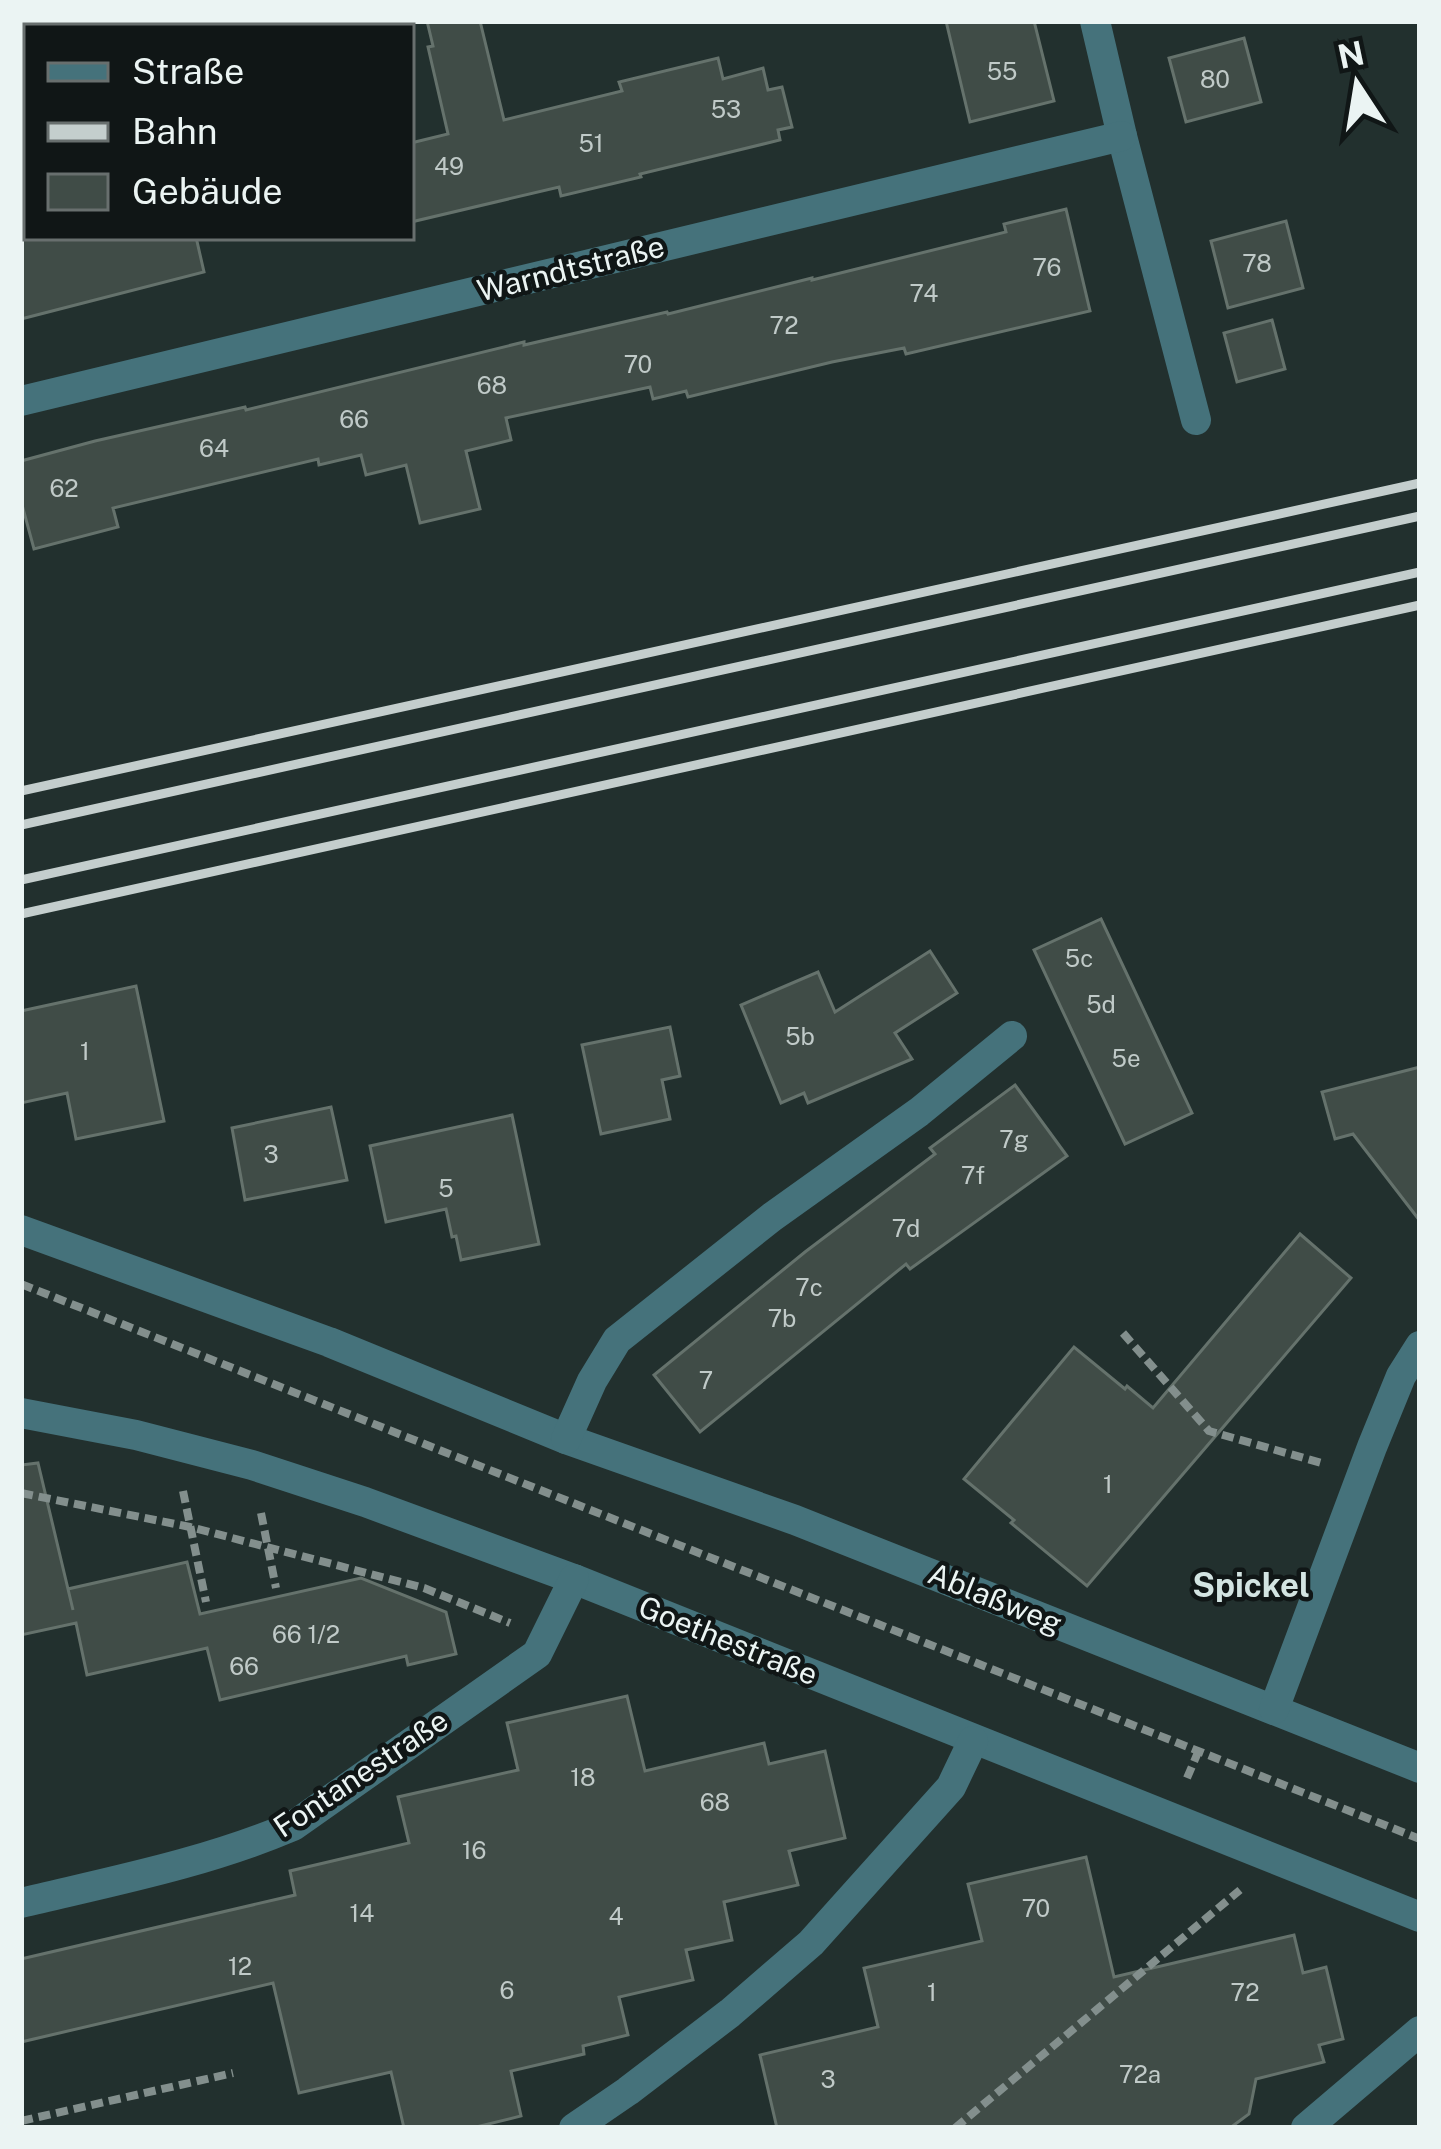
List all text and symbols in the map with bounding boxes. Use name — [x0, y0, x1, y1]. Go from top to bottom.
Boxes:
legend — [24, 24, 414, 240]
north arrow — [1297, 24, 1417, 144]
text: N — [1334, 33, 1367, 76]
text: Straße — [132, 50, 244, 92]
house number: 55 — [987, 57, 1017, 85]
house number: 80 — [1200, 65, 1230, 93]
house number: 53 — [711, 95, 741, 123]
text: Bahn — [132, 110, 218, 152]
house number: 51 — [578, 129, 604, 157]
house number: 49 — [434, 152, 464, 180]
text: Gebäude — [132, 170, 283, 212]
street label: Warndtstraße — [474, 227, 668, 309]
house number: 78 — [1242, 249, 1272, 277]
house number: 76 — [1033, 253, 1061, 281]
house number: 74 — [910, 279, 938, 307]
house number: 72 — [770, 311, 798, 339]
house number: 70 — [624, 350, 652, 378]
house number: 68 — [477, 371, 507, 399]
house number: 66 — [339, 405, 369, 433]
house number: 64 — [199, 434, 229, 462]
house number: 62 — [49, 474, 79, 502]
house number: 5c — [1065, 944, 1093, 972]
house number: 5d — [1086, 990, 1116, 1018]
house number: 5b — [785, 1022, 815, 1050]
house number: 1 — [80, 1037, 90, 1065]
house number: 5e — [1112, 1044, 1140, 1072]
house number: 7g — [999, 1125, 1029, 1153]
house number: 3 — [263, 1140, 279, 1168]
house number: 7f — [961, 1161, 985, 1189]
house number: 5 — [438, 1174, 454, 1202]
house number: 7d — [892, 1214, 920, 1242]
house number: 7c — [795, 1273, 823, 1301]
house number: 7b — [768, 1304, 796, 1332]
house number: 7 — [699, 1366, 713, 1394]
house number: 1 — [1103, 1470, 1113, 1498]
street label: Ablaßweg — [923, 1555, 1067, 1641]
district label: Spickel — [1192, 1566, 1310, 1604]
street label: Goethestraße — [634, 1588, 823, 1692]
house number: 66 1/2 — [272, 1620, 340, 1648]
house number: 66 — [229, 1652, 259, 1680]
street label: Fontanestraße — [267, 1702, 454, 1845]
house number: 18 — [570, 1763, 596, 1791]
house number: 68 — [700, 1788, 730, 1816]
house number: 16 — [462, 1836, 486, 1864]
house number: 70 — [1022, 1894, 1050, 1922]
house number: 14 — [350, 1899, 374, 1927]
house number: 4 — [608, 1902, 624, 1930]
house number: 12 — [228, 1952, 252, 1980]
house number: 6 — [500, 1976, 514, 2004]
house number: 1 — [927, 1978, 937, 2006]
house number: 72 — [1231, 1978, 1259, 2006]
house number: 72a — [1119, 2060, 1161, 2088]
house number: 3 — [820, 2065, 836, 2093]

